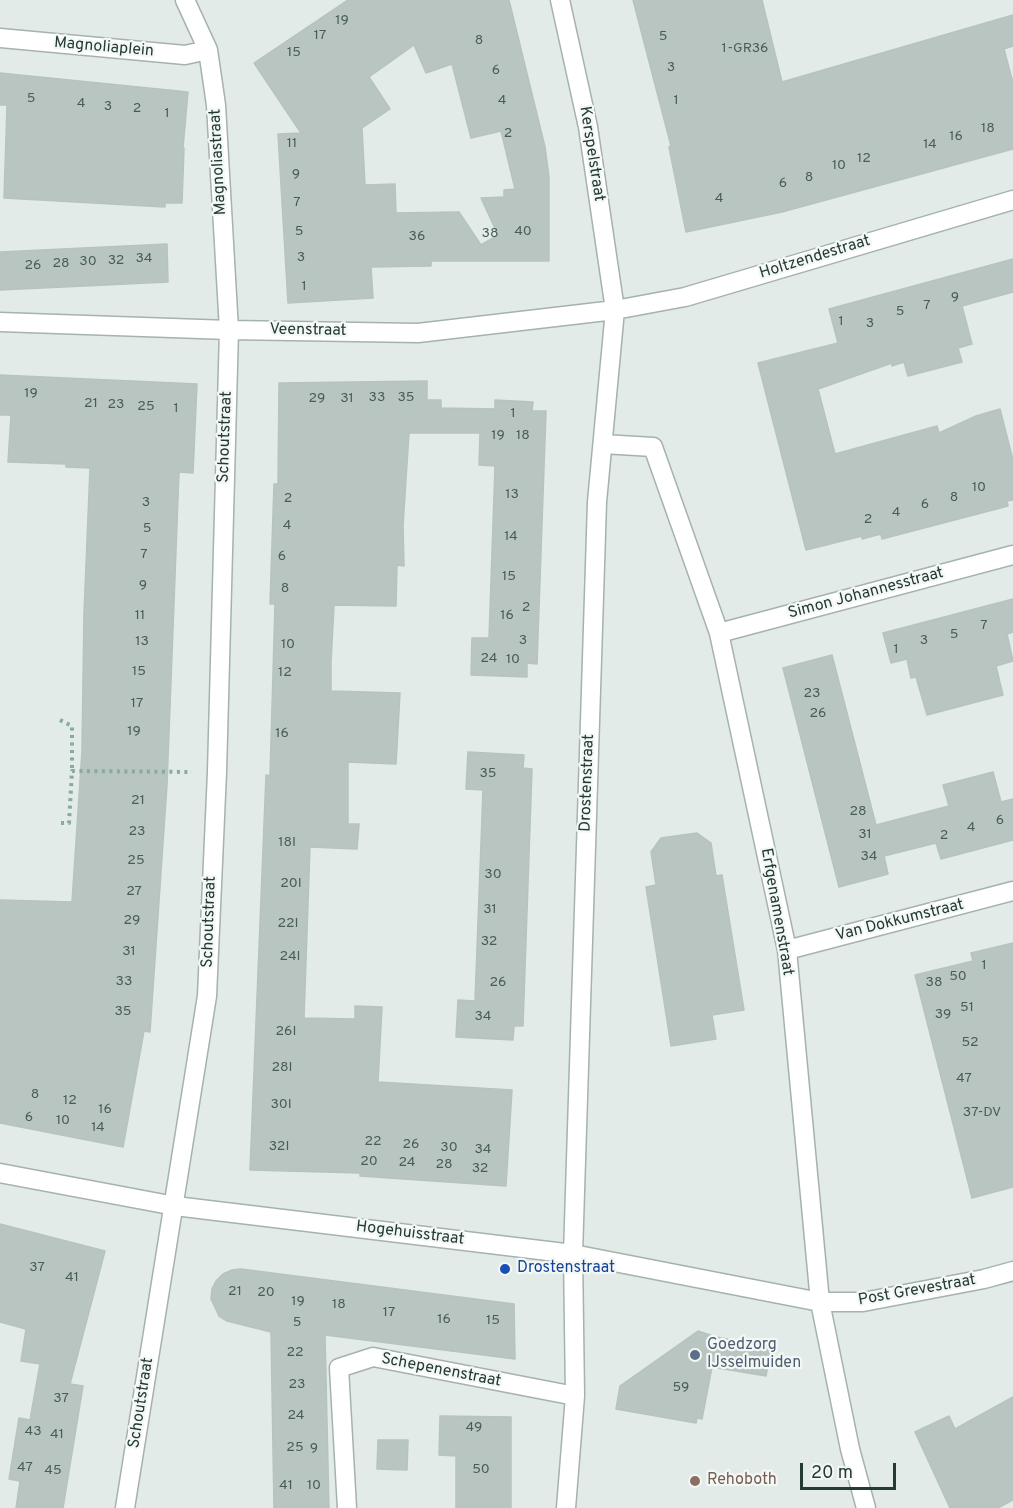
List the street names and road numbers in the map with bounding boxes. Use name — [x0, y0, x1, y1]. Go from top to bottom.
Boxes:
street label: Magnoliaplein — [53, 34, 155, 62]
street label: Kerspelstraat — [574, 105, 608, 203]
street label: Magnoliastraat — [207, 108, 231, 216]
street label: Holtzendestraat — [757, 232, 873, 284]
street label: Veenstraat — [269, 321, 347, 341]
street label: Schoutstraat — [215, 391, 237, 483]
street label: Simon Johannesstraat — [786, 564, 946, 624]
street label: Drostenstraat — [577, 734, 599, 832]
street label: Erfgenamenstraat — [755, 847, 797, 977]
street label: Schoutstraat — [199, 876, 221, 968]
street label: Van Dokkumstraat — [834, 896, 966, 946]
street label: Hogehuisstraat — [355, 1218, 465, 1250]
street label: Post Grevestraat — [857, 1271, 977, 1311]
street label: Schepenenstraat — [379, 1350, 503, 1392]
street label: Schoutstraat — [125, 1356, 159, 1450]

